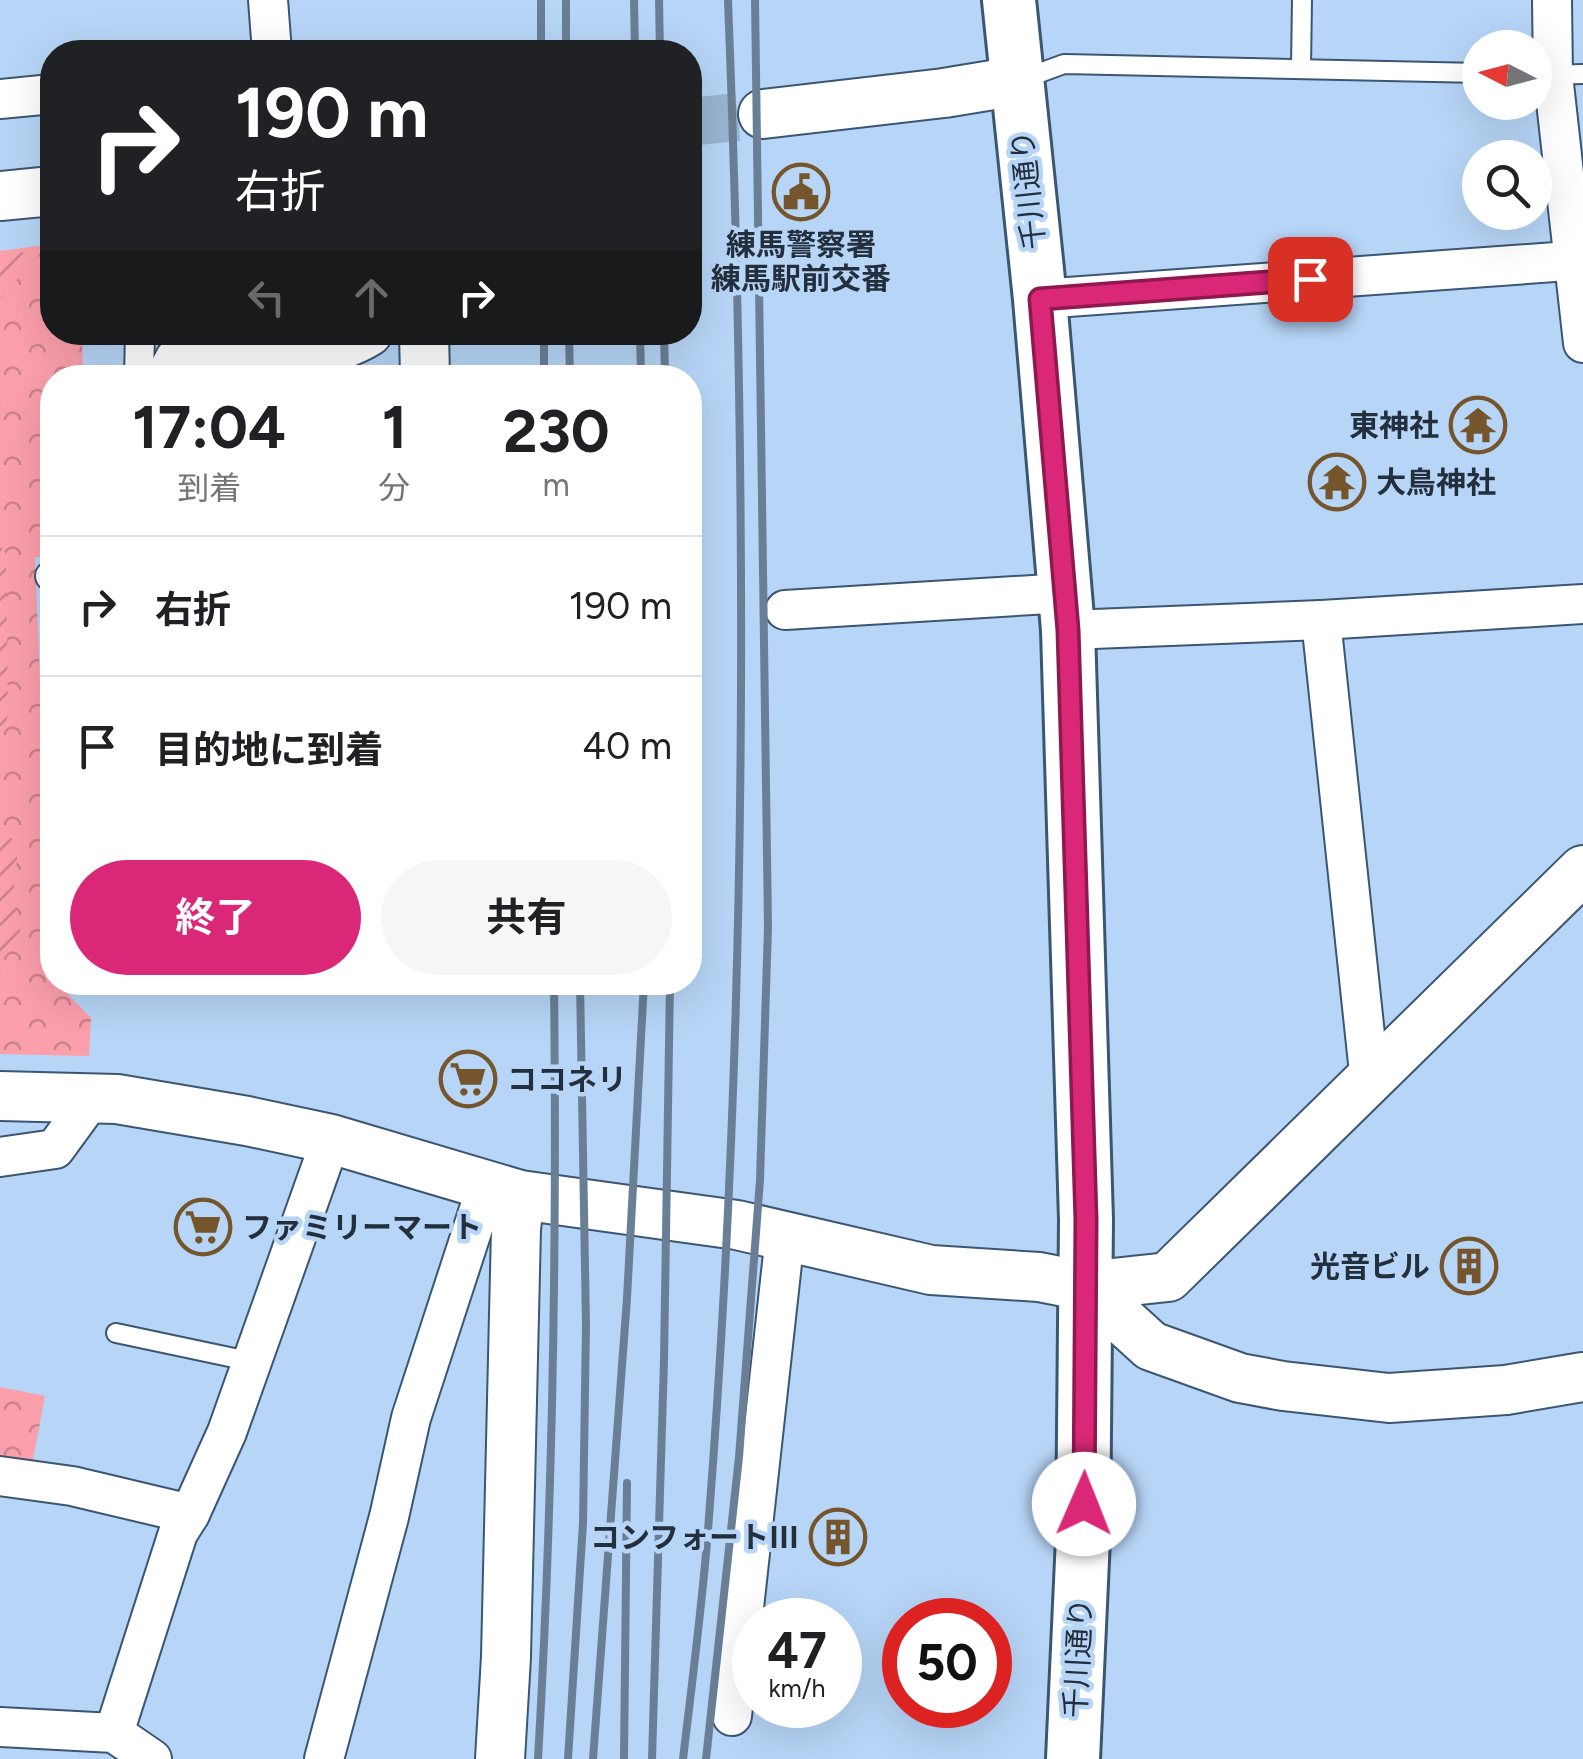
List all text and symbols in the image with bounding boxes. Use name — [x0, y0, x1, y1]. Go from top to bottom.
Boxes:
north arrow — [1462, 30, 1552, 120]
map controls — [1462, 30, 1552, 230]
text: 190 m — [235, 70, 428, 155]
icon: right — [70, 80, 200, 210]
street label: 千川通り — [1003, 128, 1053, 252]
button: search — [1462, 140, 1552, 230]
public building icon: 練馬警察署 練馬駅前交番 — [771, 162, 831, 222]
text: 右折 — [235, 164, 325, 218]
place label: 練馬警察署 練馬駅前交番 — [711, 226, 891, 297]
pin — [1268, 237, 1353, 322]
icon: arrive — [1283, 252, 1338, 307]
icon: left — [239, 270, 294, 325]
icon: ahead — [344, 270, 399, 325]
icon: right — [449, 270, 504, 325]
text: 17:04 — [132, 391, 286, 463]
text: 1 — [382, 391, 407, 463]
text: 230 — [503, 395, 610, 467]
temple icon: 東神社 — [1448, 395, 1508, 455]
place label: 東神社 — [1349, 407, 1439, 444]
temple icon: 大鳥神社 — [1307, 452, 1367, 512]
place label: 大鳥神社 — [1376, 464, 1496, 501]
text: m — [543, 466, 570, 504]
text: 到着 — [177, 469, 241, 507]
text: 分 — [378, 469, 410, 507]
icon: right — [70, 579, 125, 634]
text: 190 m — [569, 583, 672, 629]
text: 右折 — [155, 587, 231, 633]
icon: arrive — [70, 719, 125, 774]
text: 40 m — [582, 723, 672, 769]
text: 目的地に到着 — [155, 727, 383, 773]
button: 終了 — [70, 860, 361, 975]
button: 共有 — [381, 860, 672, 975]
supermarket icon: ココネリ — [438, 1049, 498, 1109]
place label: ココネリ — [507, 1061, 627, 1098]
supermarket icon: ファミリーマート — [173, 1197, 233, 1257]
place label: ファミリーマート — [242, 1209, 482, 1246]
building icon: 光音ビル — [1439, 1236, 1499, 1296]
place label: 光音ビル — [1310, 1248, 1430, 1285]
position arrow — [1032, 1452, 1136, 1556]
building icon: コンフォートⅢ — [808, 1507, 868, 1567]
place label: コンフォートⅢ — [590, 1519, 799, 1556]
street label: 千川通り — [1056, 1597, 1100, 1719]
speed limit sign: 50 — [882, 1598, 1012, 1728]
text: 47 — [767, 1620, 827, 1681]
text: km/h — [768, 1673, 826, 1703]

